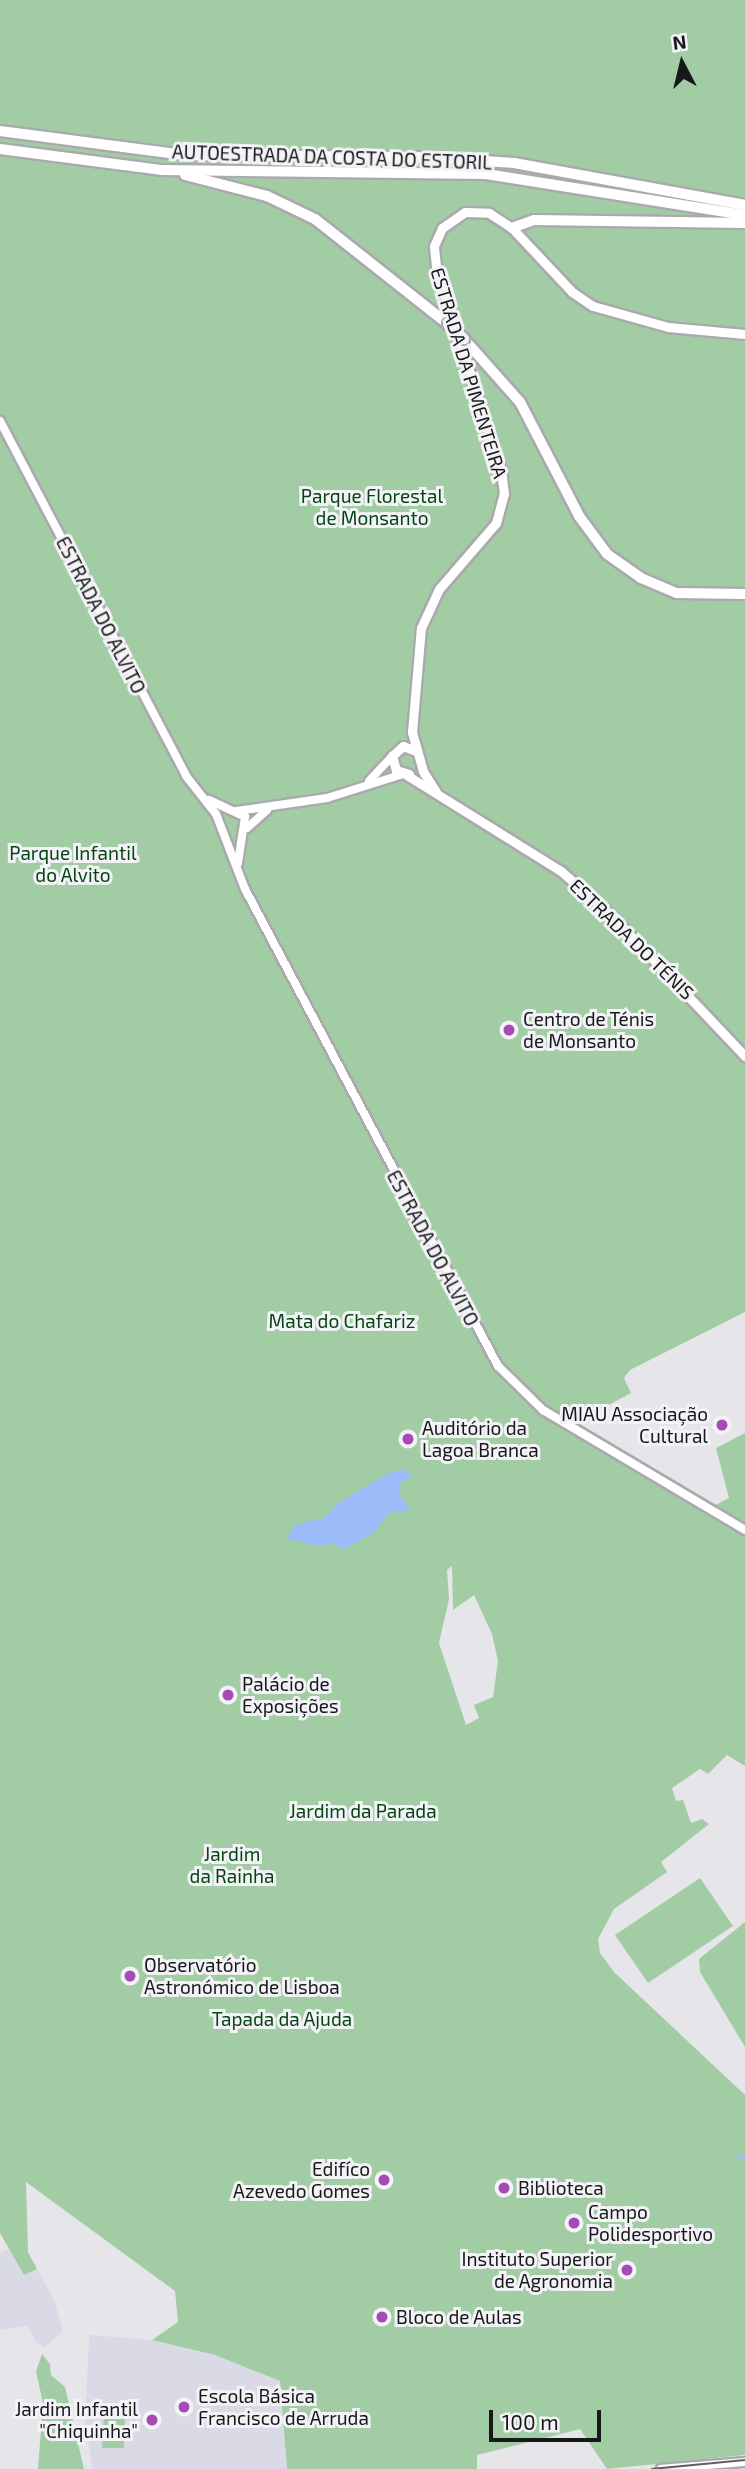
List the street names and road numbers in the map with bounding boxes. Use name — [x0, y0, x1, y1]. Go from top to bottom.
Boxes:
street label: AUTOESTRADA DA COSTA DO ESTORIL — [171, 140, 493, 174]
street label: ESTRADA DA PIMENTEIRA — [426, 264, 512, 482]
street label: ESTRADA DO ALVITO — [51, 532, 151, 698]
street label: ESTRADA DO TÉNIS — [565, 874, 699, 1004]
street label: ESTRADA DO ALVITO — [382, 1166, 484, 1330]

